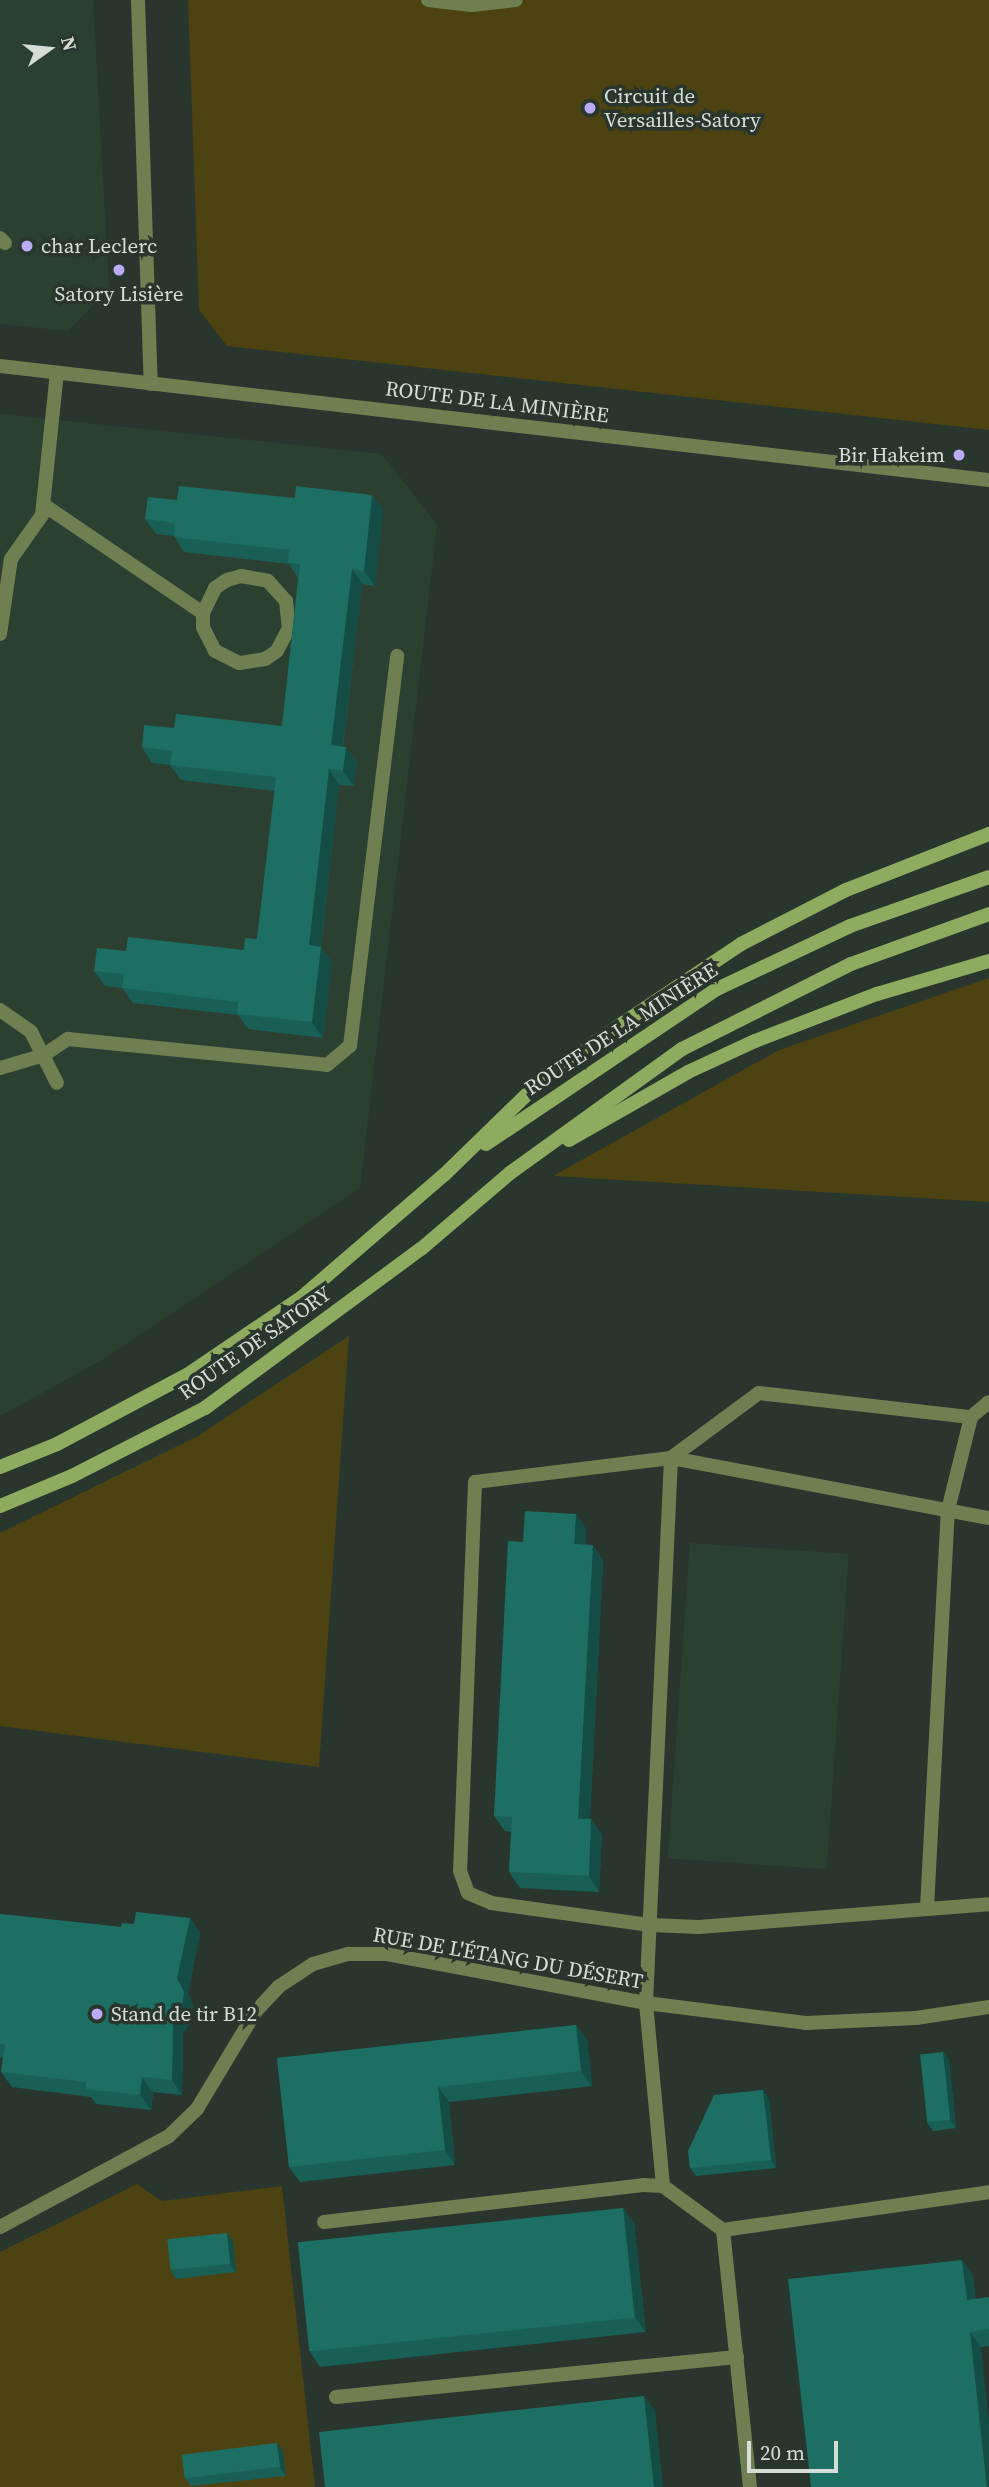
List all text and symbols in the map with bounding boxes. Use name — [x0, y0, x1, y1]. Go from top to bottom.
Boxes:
north arrow — [14, 14, 84, 84]
text: N — [55, 34, 84, 54]
place label: Circuit de Versailles-Satory — [604, 83, 761, 133]
marker: Circuit de Versailles-Satory — [582, 100, 598, 116]
place label: char Leclerc — [41, 233, 157, 259]
marker: char Leclerc — [19, 238, 35, 254]
marker: Satory Lisière — [111, 262, 127, 278]
place label: Satory Lisière — [55, 281, 183, 307]
street label: ROUTE DE LA MINIÈRE — [384, 376, 610, 428]
place label: Bir Hakeim — [838, 442, 945, 468]
marker: Bir Hakeim — [951, 447, 967, 463]
street label: ROUTE DE LA MINIÈRE — [520, 957, 722, 1101]
street label: ROUTE DE SATORY — [174, 1281, 336, 1405]
street label: RUE DE L'ÉTANG DU DÉSERT — [371, 1922, 645, 1994]
place label: Stand de tir B12 — [111, 2001, 257, 2027]
marker: Stand de tir B12 — [89, 2006, 105, 2022]
scale bar — [751, 2428, 842, 2472]
text: 20 m — [760, 2438, 805, 2467]

